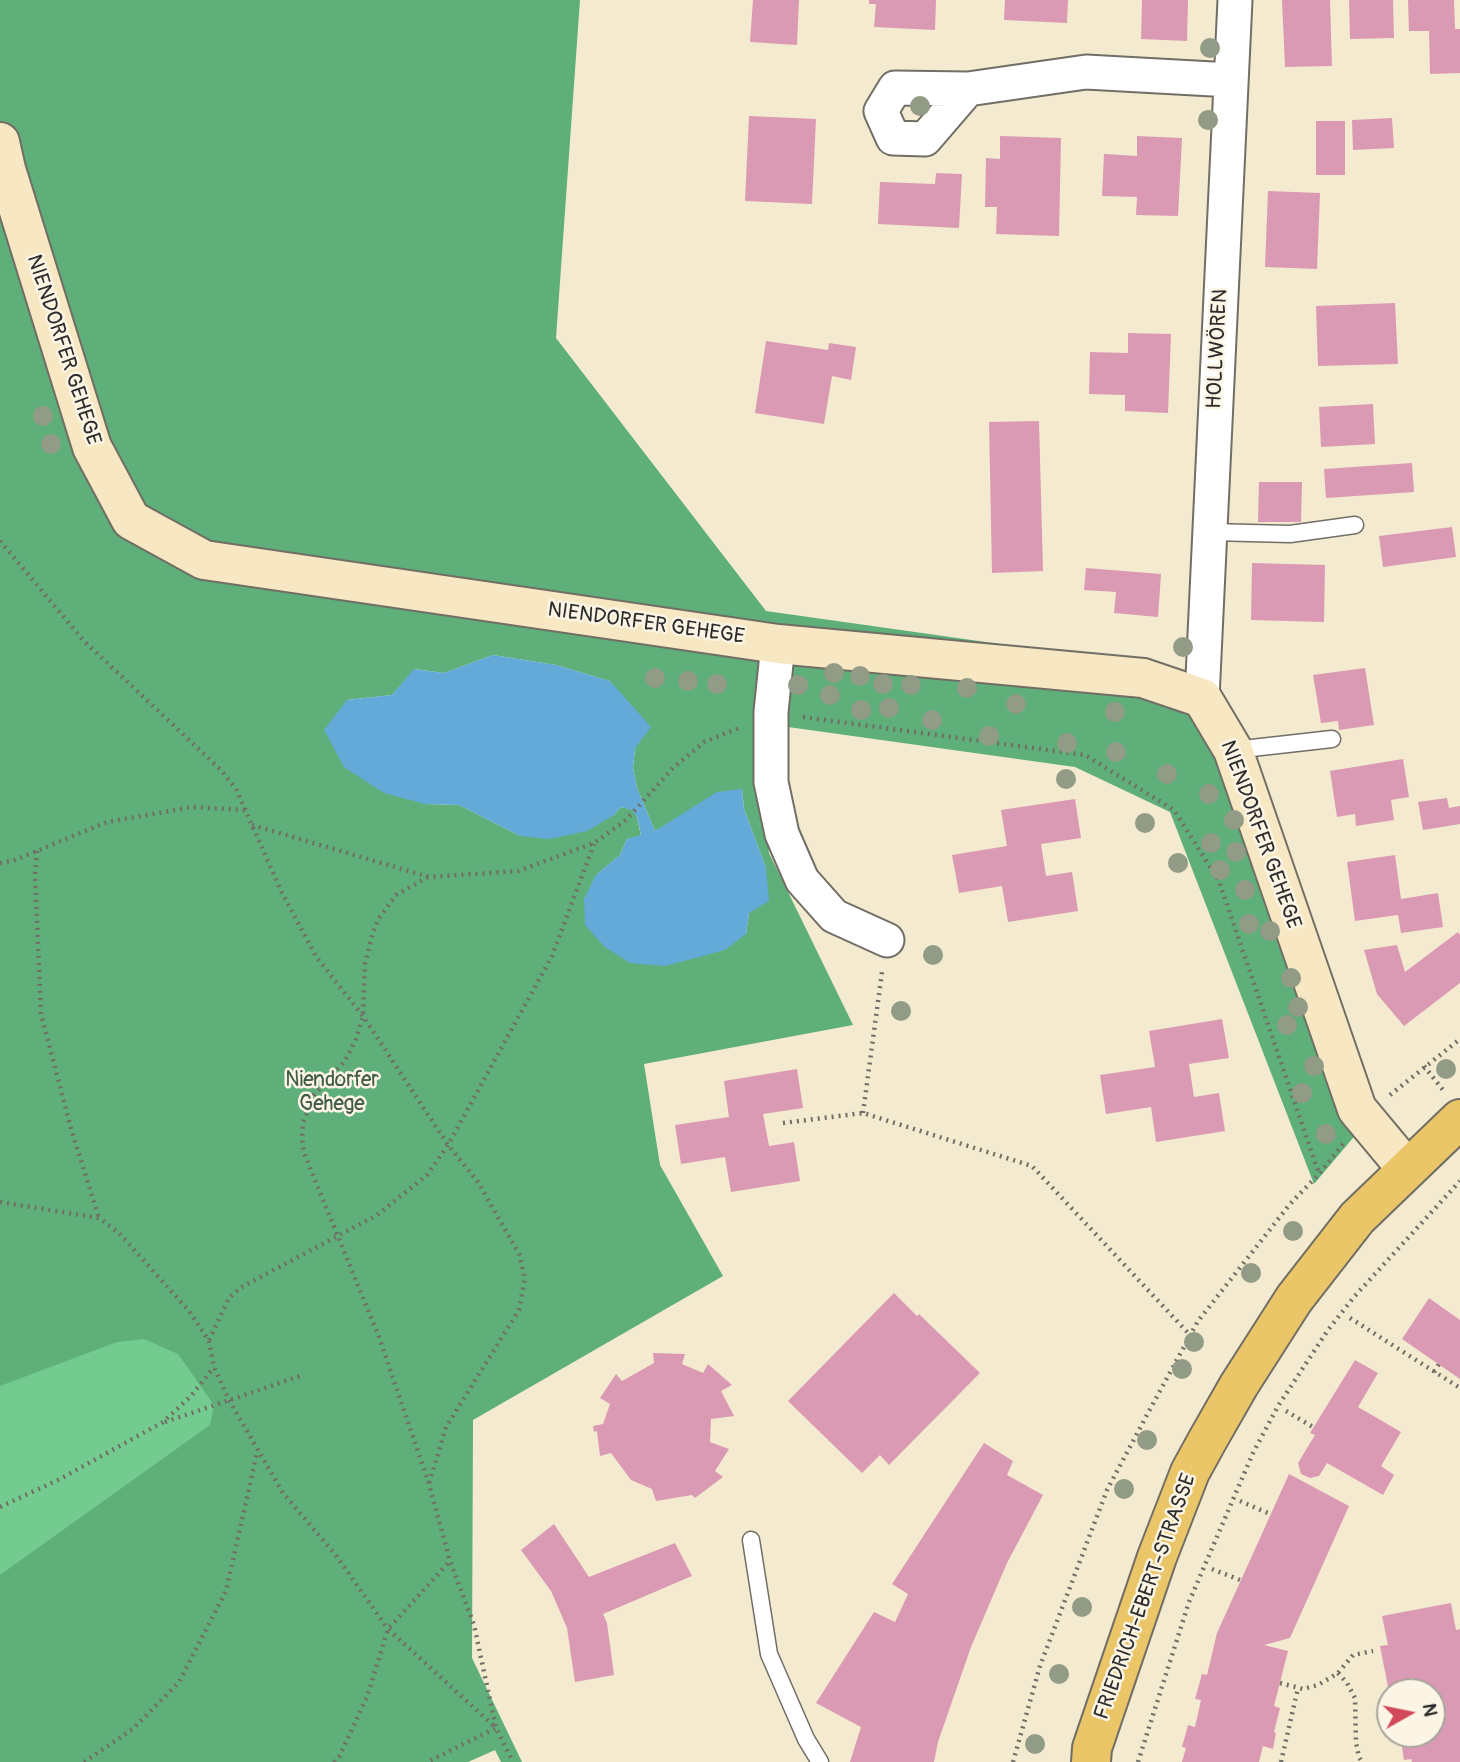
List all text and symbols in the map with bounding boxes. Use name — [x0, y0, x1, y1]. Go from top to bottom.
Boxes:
street label: NIENDORFER GEHEGE — [20, 252, 106, 448]
street label: HOLLWÖREN — [1202, 288, 1234, 410]
street label: NIENDORFER GEHEGE — [546, 598, 746, 650]
street label: NIENDORFER GEHEGE — [1214, 737, 1306, 933]
park label: Niendorfer Gehege — [285, 1068, 379, 1118]
street label: FRIEDRICH-EBERT-STRASSE — [1090, 1471, 1202, 1723]
north arrow — [1376, 1678, 1446, 1748]
text: N — [1417, 1702, 1443, 1718]

